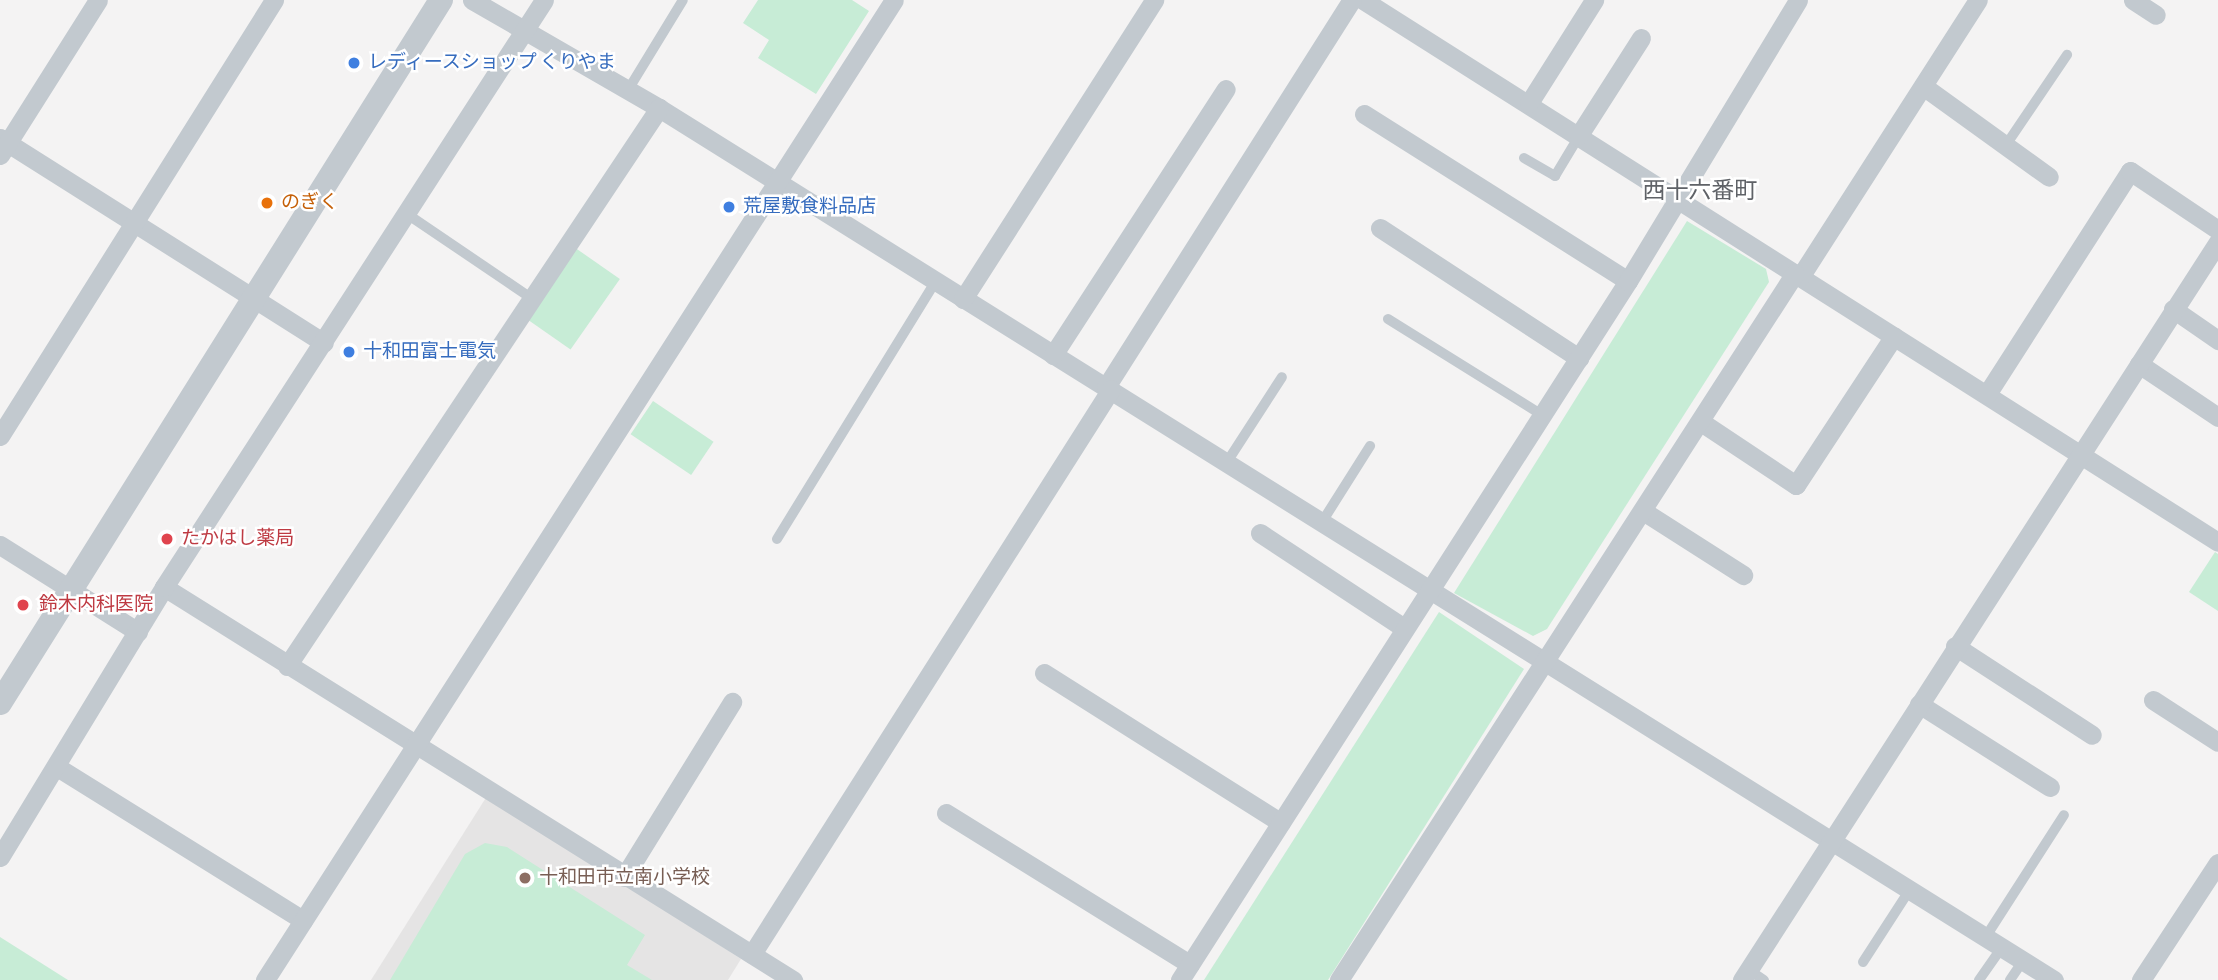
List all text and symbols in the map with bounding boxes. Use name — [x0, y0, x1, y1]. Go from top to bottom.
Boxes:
place label: レディースショップ くりやま — [368, 52, 618, 74]
marker: レディースショップ くりやま — [346, 55, 362, 71]
district label: 西十六番町 — [1643, 178, 1757, 206]
place label: のぎく — [281, 192, 338, 214]
marker: のぎく — [259, 195, 275, 211]
place label: 荒屋敷食料品店 — [743, 196, 876, 218]
marker: 荒屋敷食料品店 — [721, 199, 737, 215]
place label: 十和田富士電気 — [363, 341, 496, 363]
marker: 十和田富士電気 — [341, 344, 357, 360]
place label: たかはし薬局 — [181, 528, 295, 550]
marker: たかはし薬局 — [159, 531, 175, 547]
place label: 鈴木内科医院 — [39, 594, 153, 616]
marker: 鈴木内科医院 — [13, 595, 33, 615]
place label: 十和田市立南小学校 — [539, 867, 710, 889]
marker: 十和田市立南小学校 — [517, 870, 533, 886]

